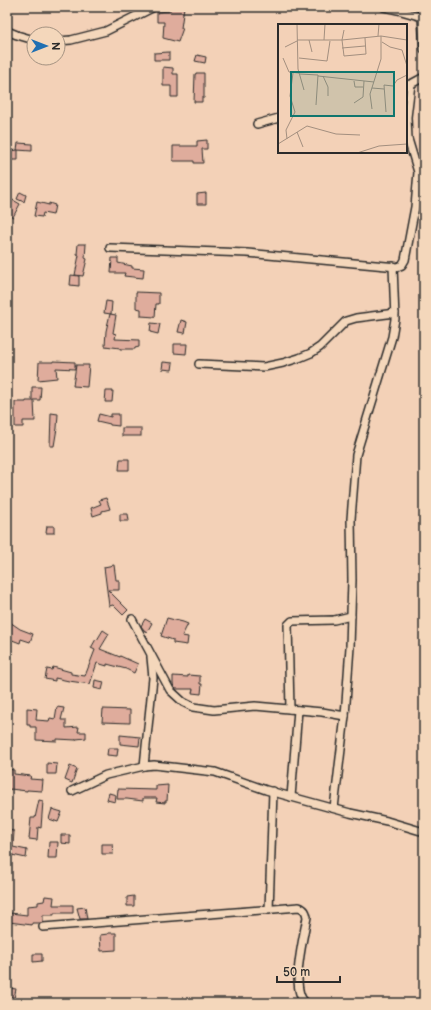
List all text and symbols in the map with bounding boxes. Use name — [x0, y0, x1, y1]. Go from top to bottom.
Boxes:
inset map — [278, 24, 407, 153]
north arrow — [26, 26, 66, 66]
text: N — [49, 42, 62, 50]
scale bar — [277, 958, 340, 984]
text: 50 m — [283, 965, 310, 980]

